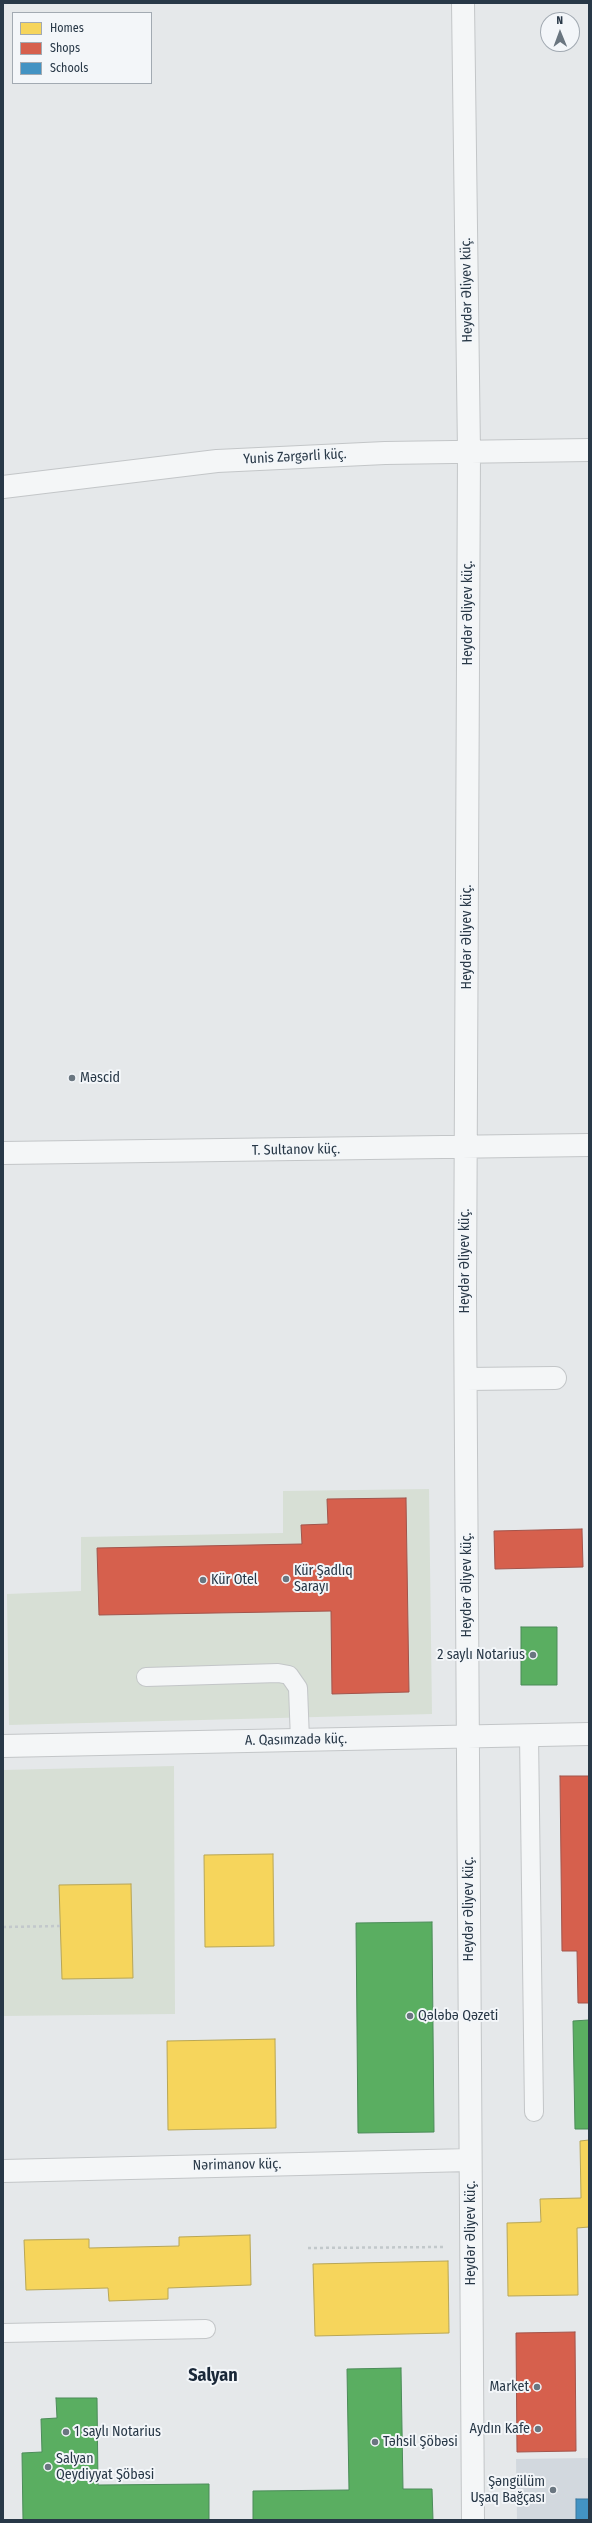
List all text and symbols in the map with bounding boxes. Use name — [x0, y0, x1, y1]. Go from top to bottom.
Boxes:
legend — [12, 12, 152, 84]
north arrow — [540, 12, 580, 52]
text: N — [556, 14, 563, 27]
text: Homes — [50, 21, 84, 35]
text: Shops — [50, 41, 80, 55]
text: Schools — [50, 61, 88, 75]
street label: Heydər Əliyev küç. — [458, 237, 476, 343]
street label: Yunis Zərgərli küç. — [243, 446, 347, 468]
street label: Heydər Əliyev küç. — [460, 560, 476, 666]
street label: Heydər Əliyev küç. — [459, 884, 475, 990]
place label: Məscid — [80, 1070, 120, 1086]
marker: Məscid — [67, 1073, 77, 1083]
street label: T. Sultanov küç. — [252, 1141, 340, 1159]
street label: Heydər Əliyev küç. — [457, 1208, 473, 1314]
street label: Heydər Əliyev küç. — [459, 1532, 475, 1638]
place label: Kür Şadlıq Sarayı — [294, 1563, 353, 1596]
place label: Kür Otel — [211, 1572, 258, 1588]
marker: Kür Şadlıq Sarayı — [281, 1574, 291, 1584]
marker: Kür Otel — [198, 1575, 208, 1585]
place label: 2 saylı Notarius — [437, 1647, 525, 1663]
marker: 2 saylı Notarius — [528, 1650, 538, 1660]
street label: A. Qasımzadə küç. — [245, 1731, 347, 1749]
street label: Heydər Əliyev küç. — [461, 1856, 477, 1962]
place label: Qələbə Qəzeti — [418, 2008, 498, 2024]
marker: Qələbə Qəzeti — [405, 2011, 415, 2021]
street label: Nərimanov küç. — [193, 2156, 281, 2174]
street label: Heydər Əliyev küç. — [463, 2180, 479, 2286]
district label: Salyan — [188, 2365, 238, 2387]
place label: Market — [489, 2379, 529, 2395]
marker: Market — [532, 2382, 542, 2392]
place label: Aydın Kafe — [470, 2421, 530, 2437]
place label: 1 saylı Notarius — [74, 2424, 161, 2440]
marker: Aydın Kafe — [533, 2424, 543, 2434]
marker: 1 saylı Notarius — [61, 2427, 71, 2437]
place label: Təhsil Şöbəsi — [383, 2434, 458, 2450]
marker: Təhsil Şöbəsi — [370, 2437, 380, 2447]
place label: Salyan Qeydiyyat Şöbəsi — [56, 2451, 154, 2484]
marker: Salyan Qeydiyyat Şöbəsi — [43, 2462, 53, 2472]
place label: Şəngülüm Uşaq Bağçası — [470, 2474, 545, 2506]
marker: Şəngülüm Uşaq Bağçası — [548, 2485, 558, 2495]

